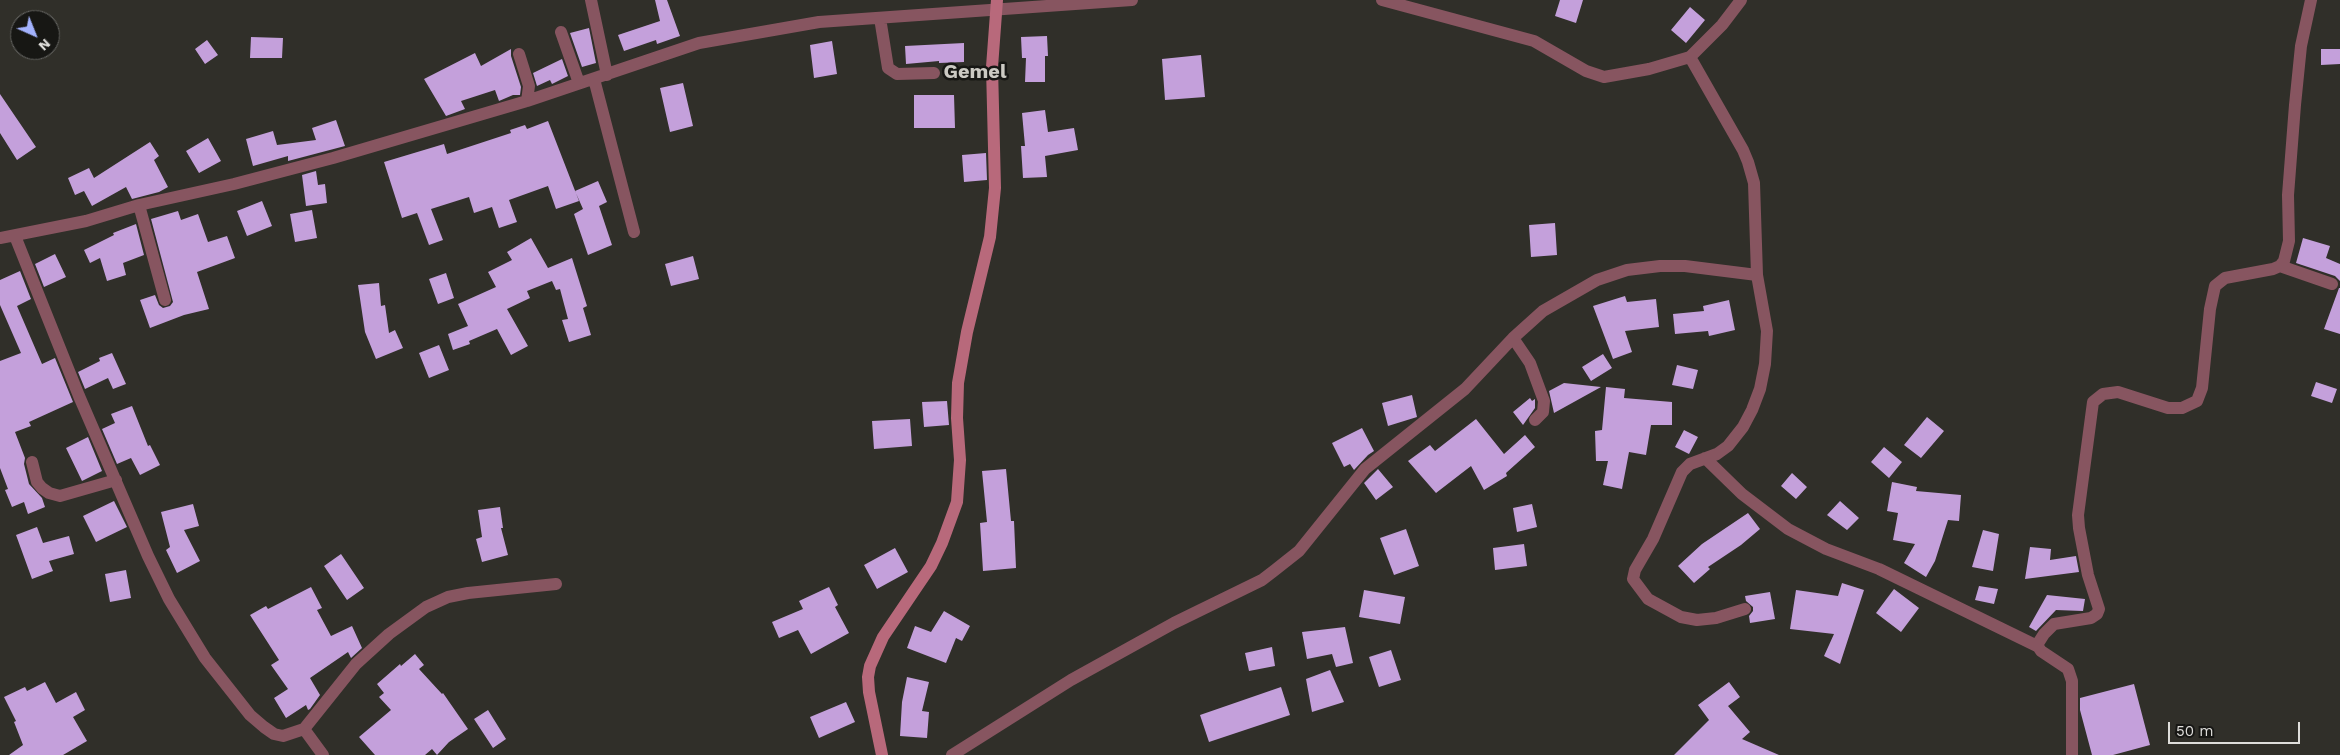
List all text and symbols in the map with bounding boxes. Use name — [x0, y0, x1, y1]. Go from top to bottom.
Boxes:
north arrow — [10, 10, 60, 60]
text: N — [35, 36, 54, 54]
district label: Gemel — [944, 60, 1006, 84]
scale bar — [2170, 712, 2302, 744]
text: 50 m — [2176, 722, 2213, 740]

